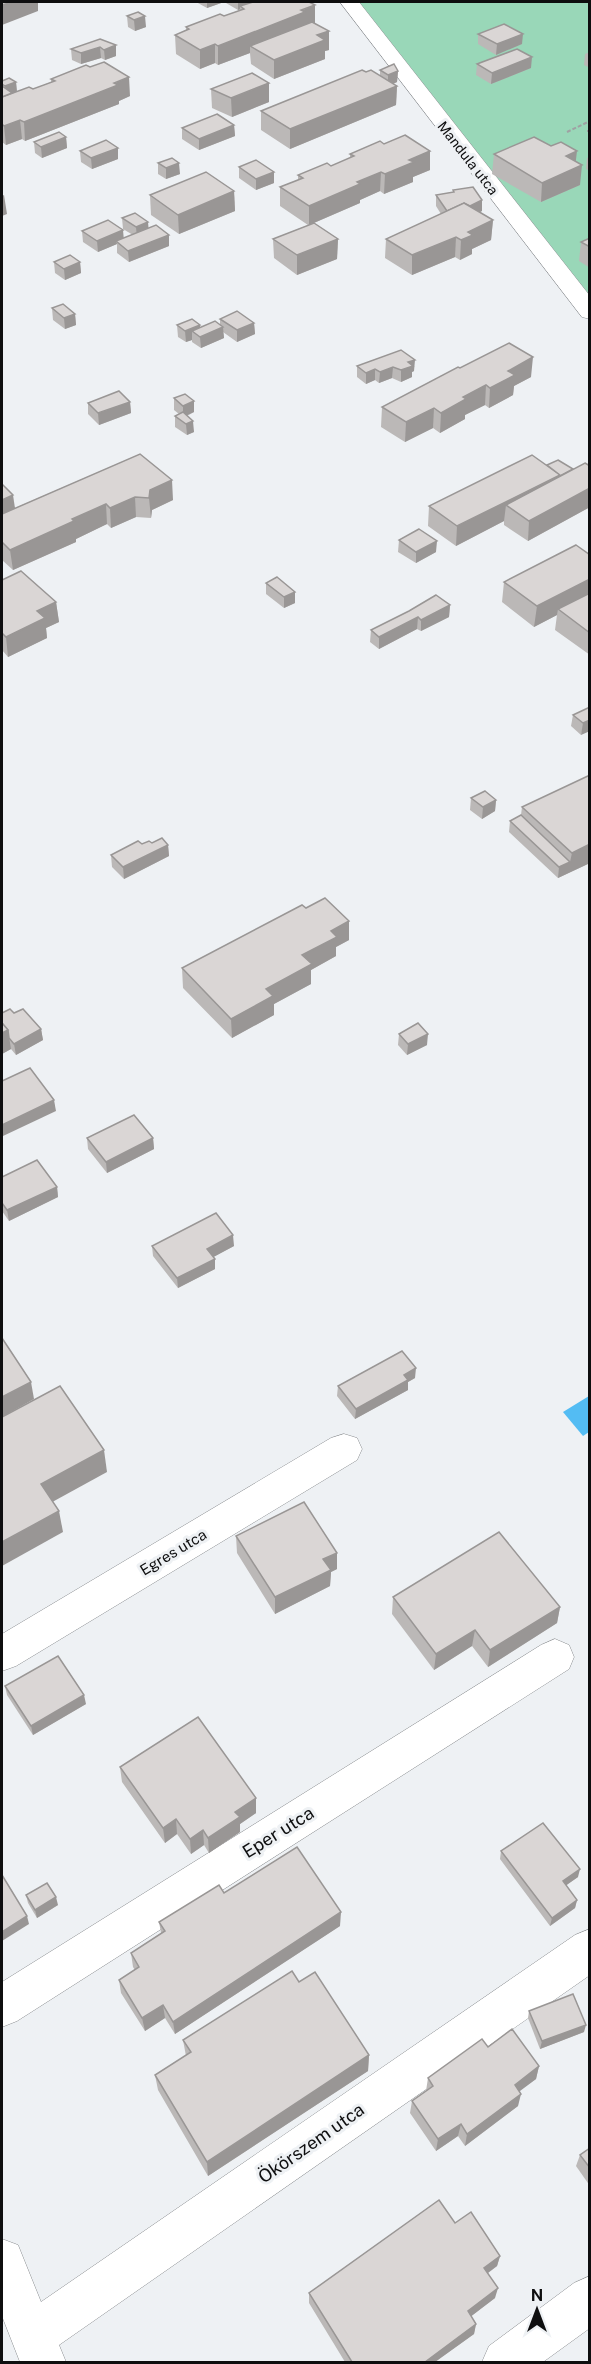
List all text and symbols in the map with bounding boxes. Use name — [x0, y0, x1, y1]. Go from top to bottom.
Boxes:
street label: Mandula utca — [434, 118, 502, 198]
street label: Egres utca — [137, 1526, 209, 1578]
street label: Eper utca — [238, 1802, 318, 1862]
street label: Ökörszem utca — [253, 2098, 368, 2187]
north arrow — [507, 2280, 567, 2340]
text: N — [531, 2286, 543, 2305]

